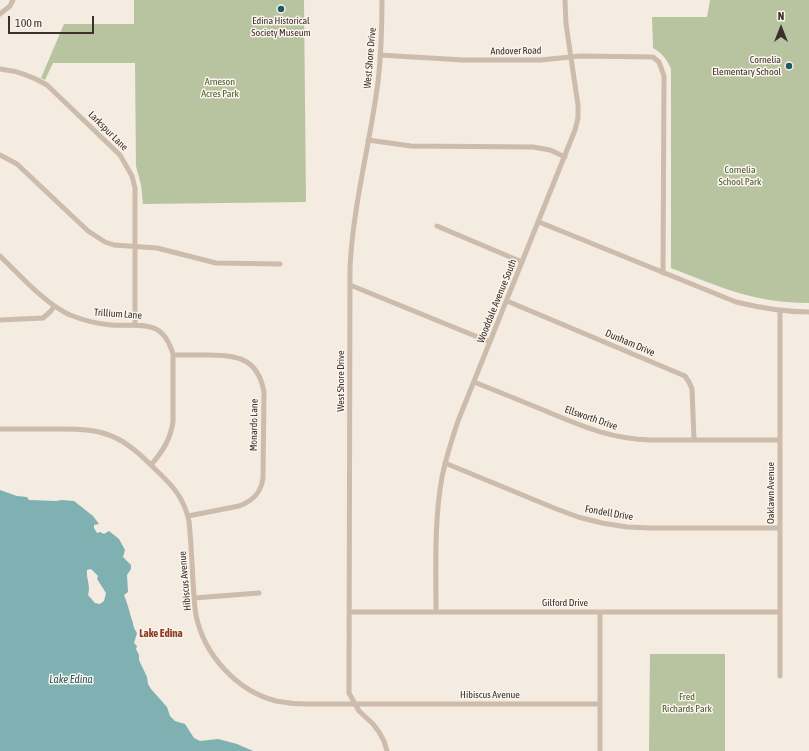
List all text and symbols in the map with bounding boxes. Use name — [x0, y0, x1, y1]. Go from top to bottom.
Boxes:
marker: Edina Historical Society Museum — [276, 4, 286, 14]
scale bar — [10, 8, 96, 34]
north arrow — [761, 8, 801, 48]
text: N — [778, 10, 784, 22]
place label: Edina Historical Society Museum — [251, 15, 311, 38]
text: 100 m — [15, 16, 42, 30]
street label: West Shore Drive — [361, 27, 379, 89]
street label: Andover Road — [490, 45, 542, 57]
place label: Cornelia Elementary School — [712, 54, 781, 78]
marker: Cornelia Elementary School — [784, 61, 794, 71]
park label: Arneson Acres Park — [201, 76, 239, 100]
street label: Larkspur Lane — [86, 109, 130, 153]
park label: Cornelia School Park — [719, 164, 761, 188]
street label: Wooddale Avenue South — [475, 257, 519, 345]
street label: Trillium Lane — [94, 306, 142, 322]
street label: Dunham Drive — [603, 327, 657, 359]
street label: West Shore Drive — [335, 350, 347, 412]
street label: Monardo Lane — [248, 399, 260, 451]
street label: Ellsworth Drive — [563, 403, 619, 433]
street label: Oaklawn Avenue — [765, 462, 777, 524]
street label: Fondell Drive — [584, 503, 634, 523]
street label: Hibiscus Avenue — [176, 551, 194, 611]
street label: Gilford Drive — [542, 597, 588, 609]
district label: Lake Edina — [139, 627, 183, 641]
water label: Lake Edina — [49, 673, 93, 687]
street label: Hibiscus Avenue — [460, 689, 520, 701]
park label: Fred Richards Park — [662, 691, 712, 714]

